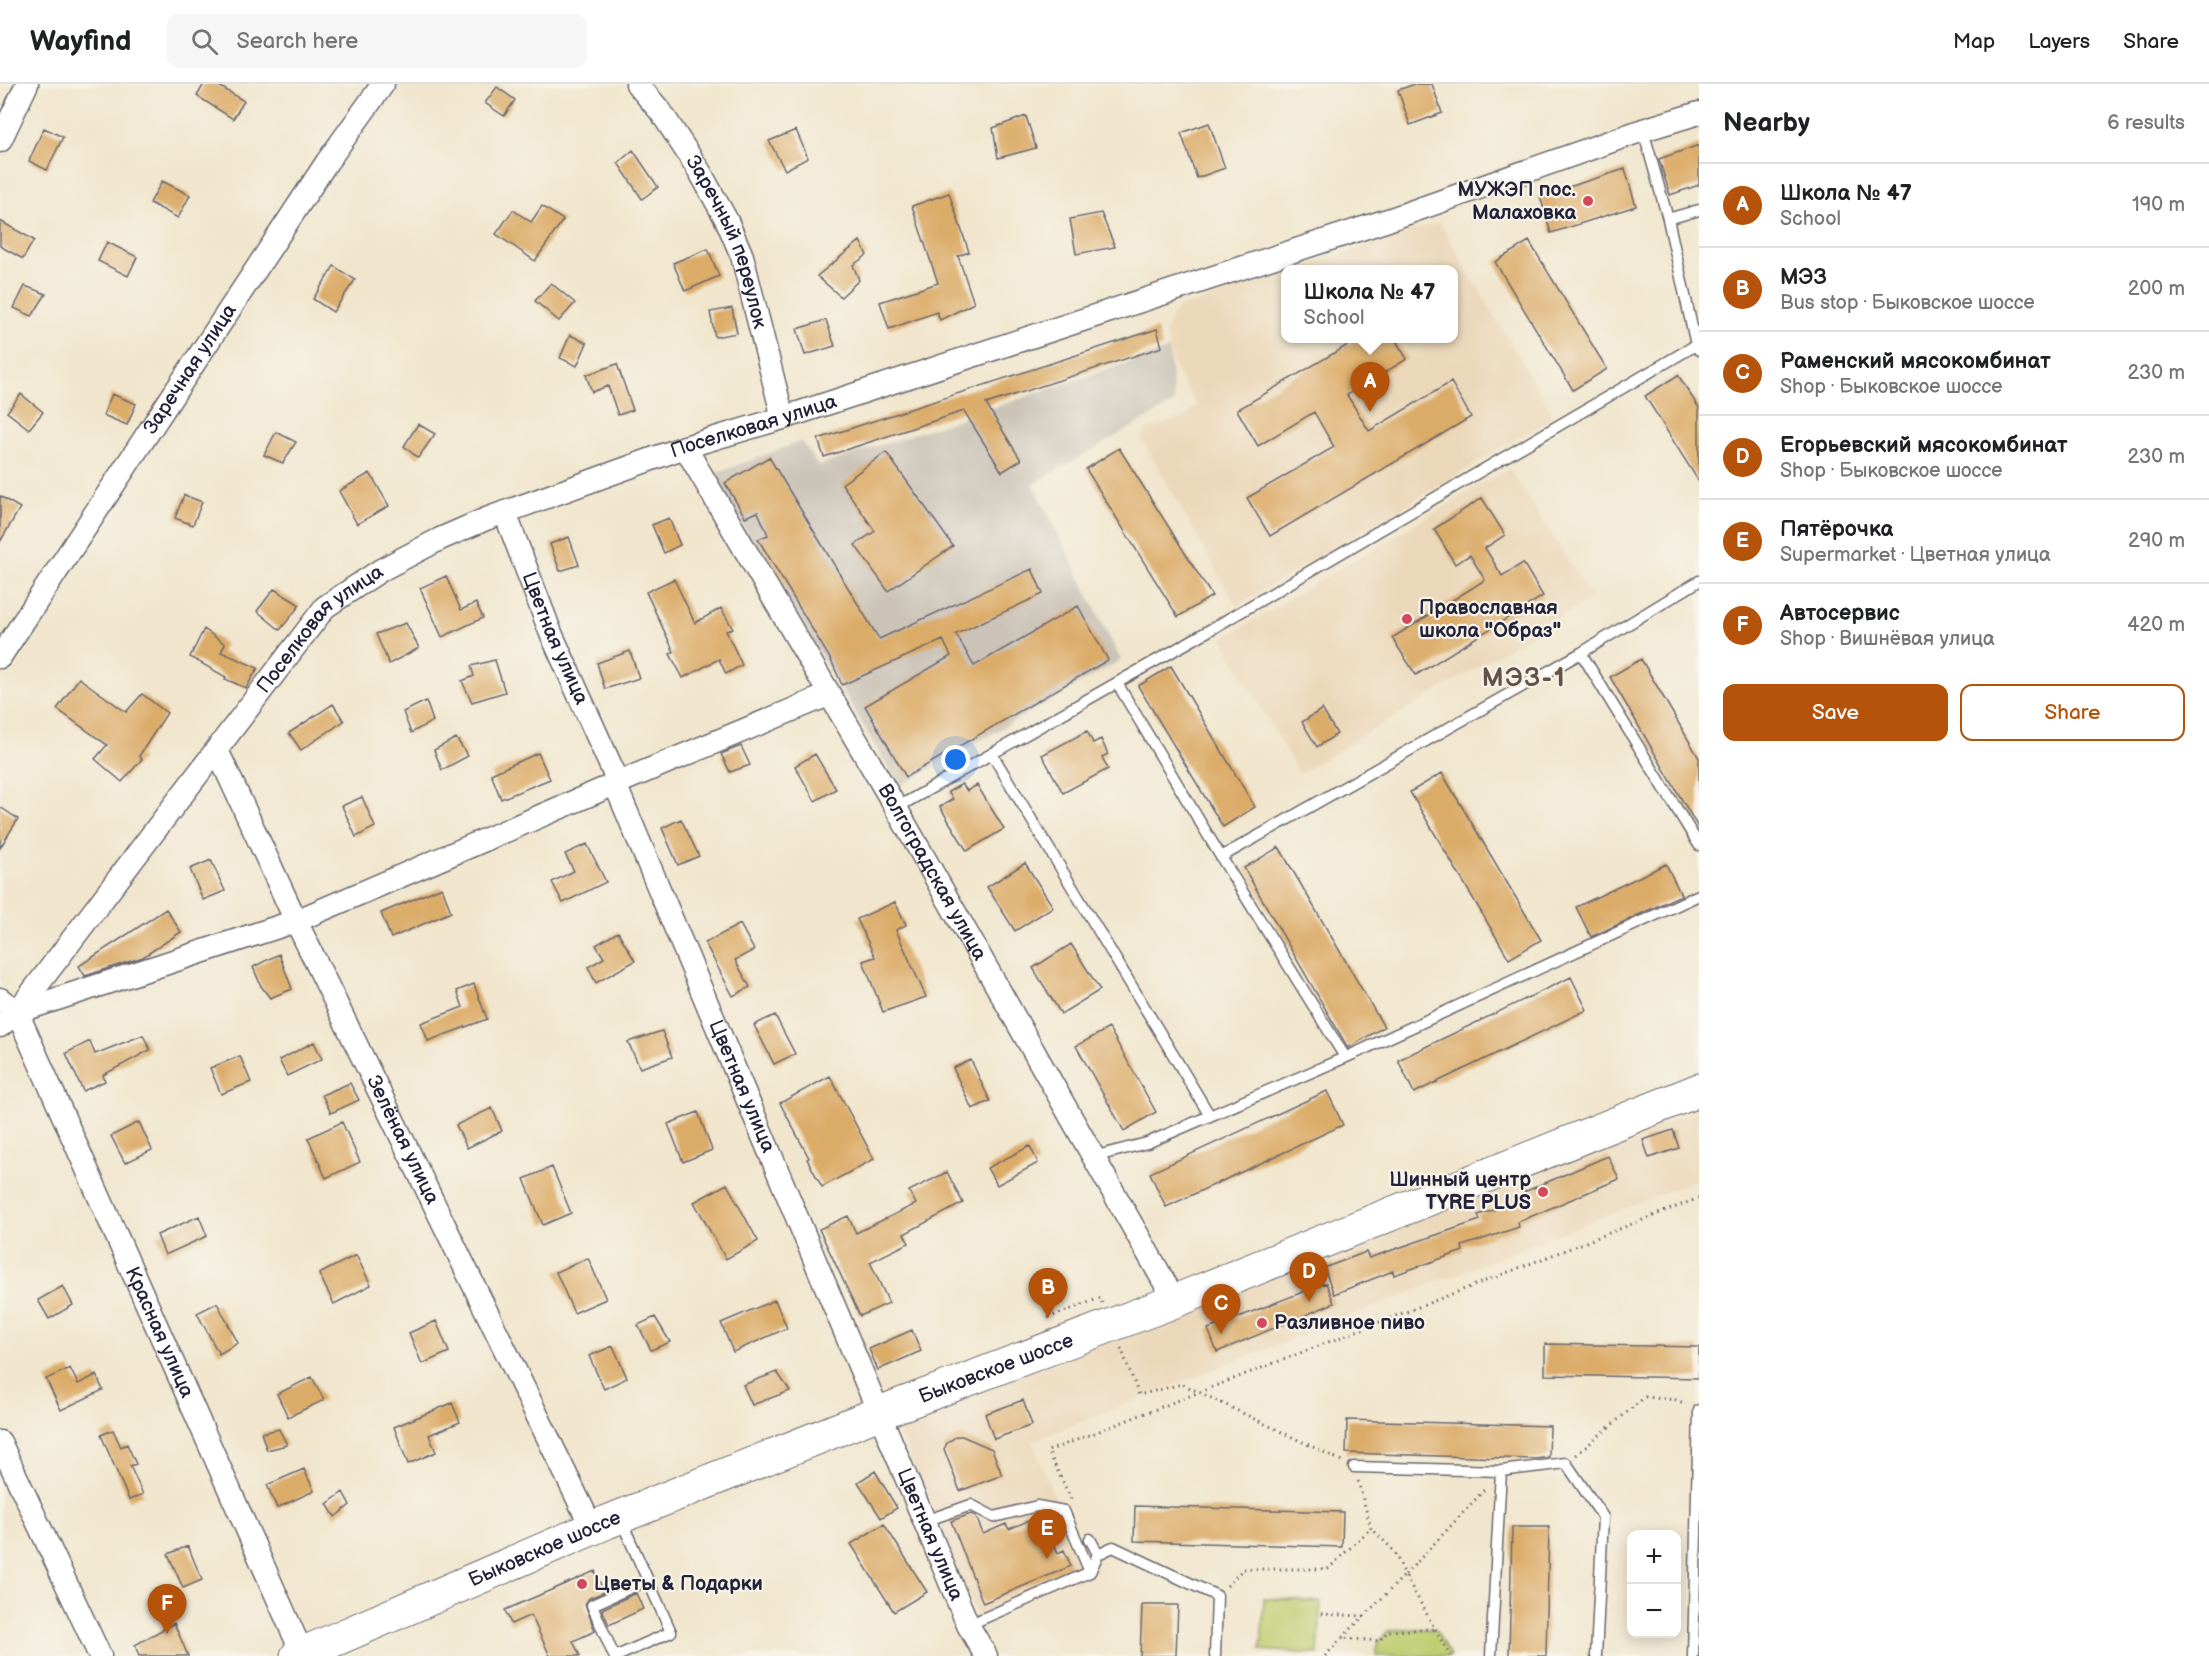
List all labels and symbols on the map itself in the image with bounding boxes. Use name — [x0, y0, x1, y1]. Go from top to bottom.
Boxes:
street label: Заречный переулок — [681, 151, 772, 331]
place label: МУЖЭП пос. Малаховка — [1458, 178, 1576, 225]
marker: МУЖЭП пос. Малаховка — [1581, 194, 1595, 208]
street label: Заречная улица — [138, 299, 242, 439]
pin: A — [1350, 362, 1390, 412]
street label: Поселковая улица — [667, 389, 840, 463]
street label: Поселковая улица — [252, 560, 388, 698]
street label: Цветная улица — [517, 569, 594, 708]
place label: Православная школа "Образ" — [1419, 596, 1561, 643]
marker: Православная школа "Образ" — [1400, 612, 1414, 626]
district label: МЭЗ-1 — [1482, 663, 1566, 694]
your location — [941, 745, 970, 774]
street label: Волгоградская улица — [873, 780, 992, 965]
street label: Цветная улица — [703, 1017, 780, 1156]
street label: Зелёная улица — [361, 1072, 444, 1208]
place label: Шинный центр TYRE PLUS — [1389, 1168, 1531, 1215]
marker: Шинный центр TYRE PLUS — [1536, 1185, 1550, 1199]
pin: D — [1290, 1252, 1328, 1302]
street label: Красная улица — [120, 1263, 199, 1402]
pin: B — [1028, 1268, 1068, 1318]
pin: C — [1202, 1284, 1240, 1334]
place label: Разливное пиво — [1274, 1311, 1425, 1335]
marker: Разливное пиво — [1255, 1316, 1269, 1330]
street label: Быковское шоссе — [916, 1329, 1077, 1409]
street label: Цветная улица — [892, 1465, 968, 1604]
street label: Быковское шоссе — [465, 1506, 624, 1592]
pin: E — [1028, 1510, 1066, 1559]
place label: Цветы & Подарки — [594, 1572, 763, 1596]
marker: Цветы & Подарки — [575, 1577, 589, 1591]
pin: F — [148, 1584, 186, 1634]

